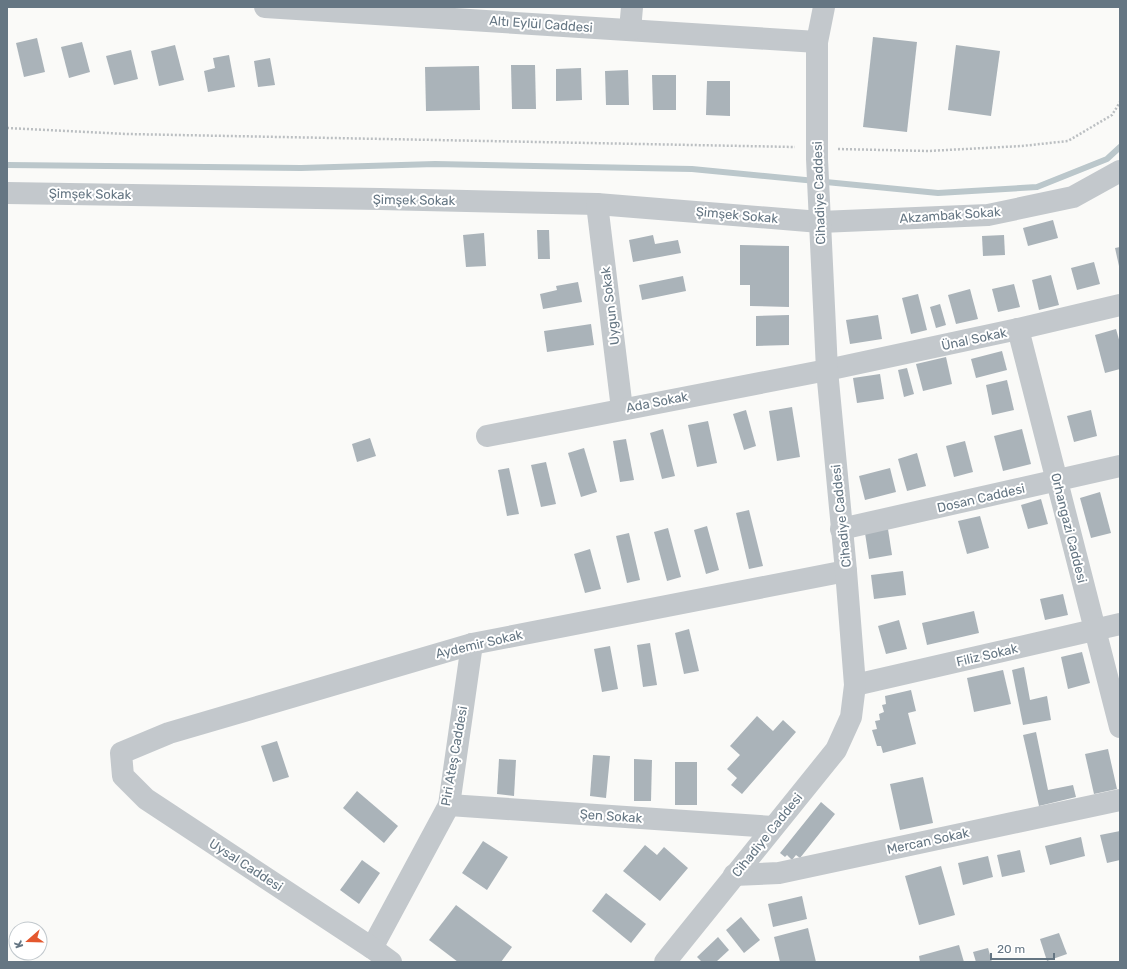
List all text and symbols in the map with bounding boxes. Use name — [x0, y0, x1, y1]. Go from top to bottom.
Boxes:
street label: Altı Eylül Caddesi — [489, 13, 593, 35]
street label: Cihadiye Caddesi — [810, 141, 828, 245]
street label: Şimşek Sokak — [49, 186, 132, 202]
street label: Şimşek Sokak — [373, 192, 456, 208]
street label: Şimşek Sokak — [695, 204, 779, 226]
street label: Akzambak Sokak — [899, 204, 1001, 226]
street label: Uygun Sokak — [598, 266, 623, 346]
street label: Ünal Sokak — [940, 325, 1008, 353]
street label: Ada Sokak — [625, 389, 690, 415]
street label: Cihadiye Caddesi — [828, 464, 854, 568]
street label: Orhangazi Caddesi — [1047, 471, 1090, 585]
street label: Dosan Caddesi — [936, 481, 1026, 515]
street label: Aydemir Sokak — [434, 627, 524, 661]
street label: Filiz Sokak — [955, 641, 1020, 669]
street label: Piri Ateş Caddesi — [438, 705, 470, 807]
street label: Cihadiye Caddesi — [729, 790, 805, 880]
street label: Şen Sokak — [579, 806, 643, 826]
street label: Mercan Sokak — [885, 825, 971, 857]
street label: Uysal Caddesi — [206, 836, 286, 894]
north arrow — [8, 921, 48, 961]
scale bar — [991, 935, 1054, 961]
text: K — [11, 938, 26, 950]
text: 20 m — [997, 942, 1025, 956]

